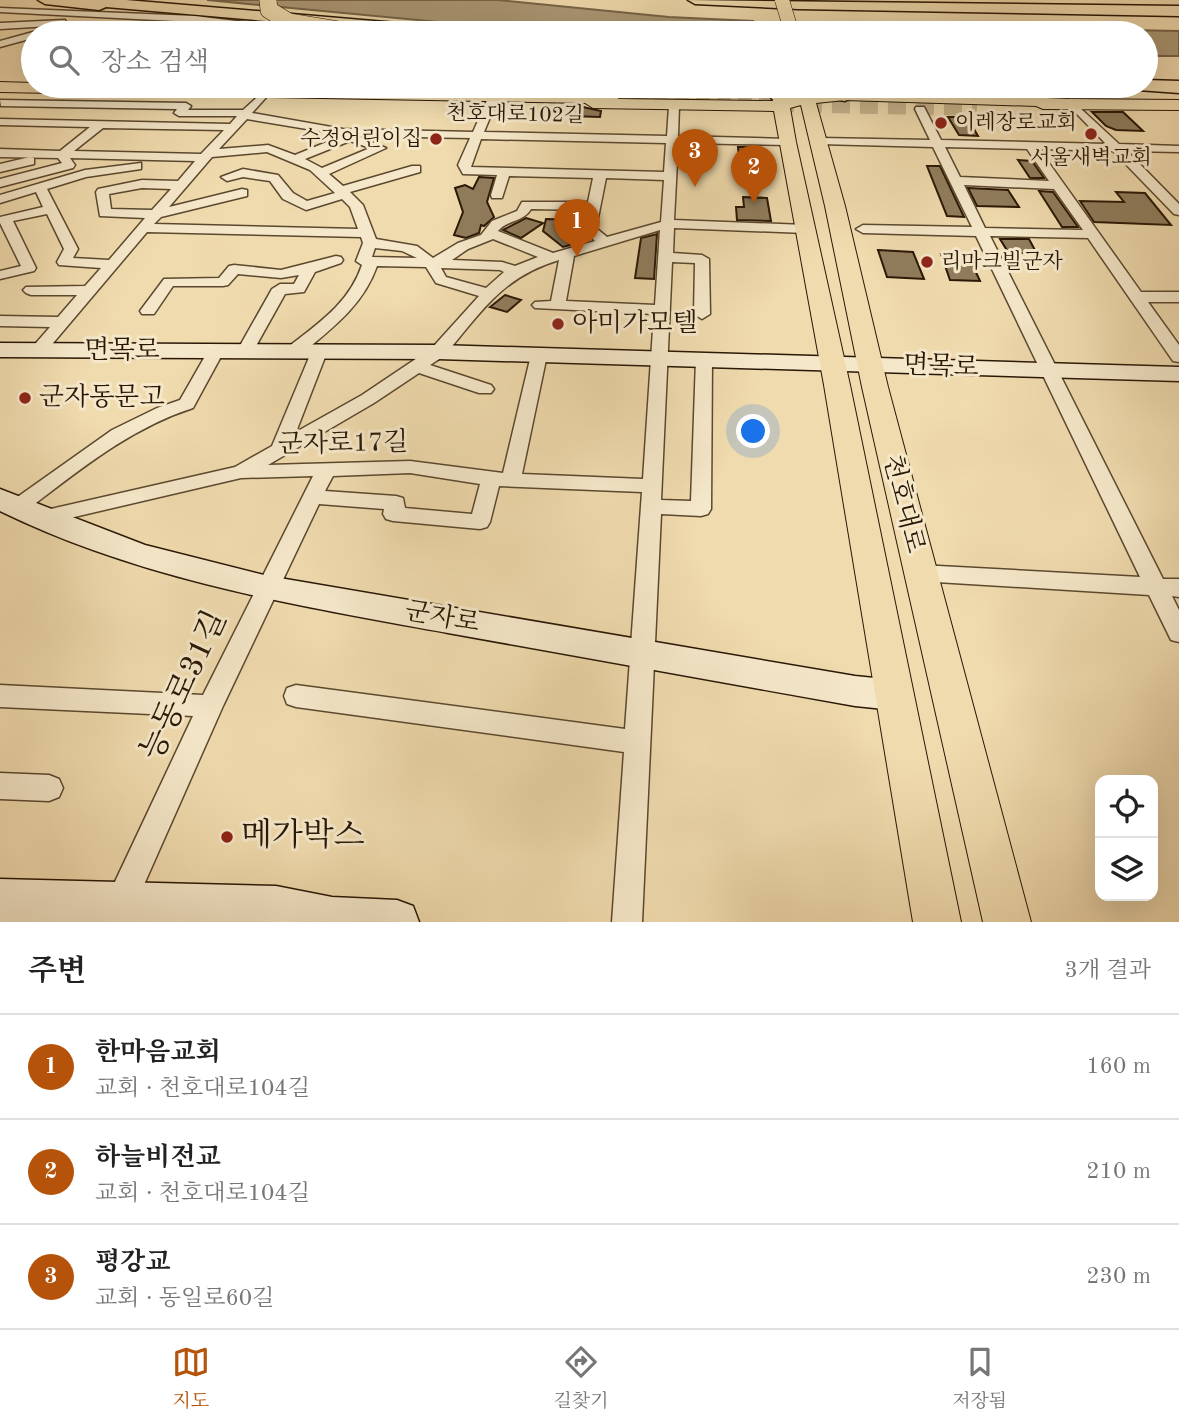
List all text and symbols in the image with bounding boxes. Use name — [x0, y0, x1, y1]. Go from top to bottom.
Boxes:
search box — [21, 21, 1158, 98]
icon: search — [45, 41, 83, 79]
text: 장소 검색 — [101, 50, 209, 76]
street label: 천호대로102길 — [446, 101, 584, 127]
place label: 이레장로교회 — [955, 111, 1077, 134]
marker: 이레장로교회 — [933, 115, 949, 131]
marker: 서울새벽교회 — [1083, 126, 1099, 142]
place label: 수정어린이집 — [300, 127, 422, 150]
pin: 3 — [672, 129, 718, 187]
marker: 수정어린이집 — [428, 131, 444, 147]
pin: 2 — [731, 145, 777, 203]
place label: 서울새벽교회 — [1030, 146, 1152, 169]
pin: 1 — [554, 199, 600, 257]
place label: 리마크빌군자 — [941, 250, 1063, 273]
marker: 리마크빌군자 — [919, 254, 935, 270]
place label: 아미가모텔 — [572, 309, 698, 337]
marker: 아미가모텔 — [550, 316, 566, 332]
street label: 면목로 — [84, 336, 160, 364]
street label: 면목로 — [903, 351, 979, 381]
place label: 군자동문고 — [39, 383, 165, 411]
marker: 군자동문고 — [17, 390, 33, 406]
your location — [736, 414, 770, 448]
street label: 군자로17길 — [277, 428, 409, 458]
street label: 천호대로 — [878, 452, 930, 556]
street label: 군자로 — [403, 597, 482, 637]
street label: 능동로31길 — [133, 605, 233, 766]
map controls — [1095, 775, 1158, 901]
button: locate — [1095, 775, 1158, 838]
place label: 메가박스 — [241, 817, 365, 853]
marker: 메가박스 — [219, 829, 235, 845]
button: layers — [1095, 838, 1158, 901]
text: 주변 — [28, 957, 86, 987]
text: 3개 결과 — [1065, 959, 1151, 982]
text: 한마음교회 — [95, 1040, 221, 1066]
text: 1 — [44, 1055, 58, 1078]
text: 160 m — [1086, 1055, 1151, 1078]
text: 교회 · 천호대로104길 — [95, 1077, 310, 1100]
text: 하늘비전교 — [95, 1145, 221, 1171]
text: 2 — [44, 1160, 58, 1183]
text: 210 m — [1086, 1160, 1151, 1183]
text: 교회 · 천호대로104길 — [95, 1182, 310, 1205]
text: 평강교 — [95, 1250, 170, 1276]
text: 3 — [44, 1265, 58, 1288]
text: 230 m — [1086, 1265, 1151, 1288]
text: 교회 · 동일로60길 — [95, 1287, 274, 1310]
tab: 지도 — [172, 1343, 210, 1414]
tab: 길찾기 — [553, 1343, 609, 1414]
tab: 저장됨 — [952, 1343, 1007, 1414]

